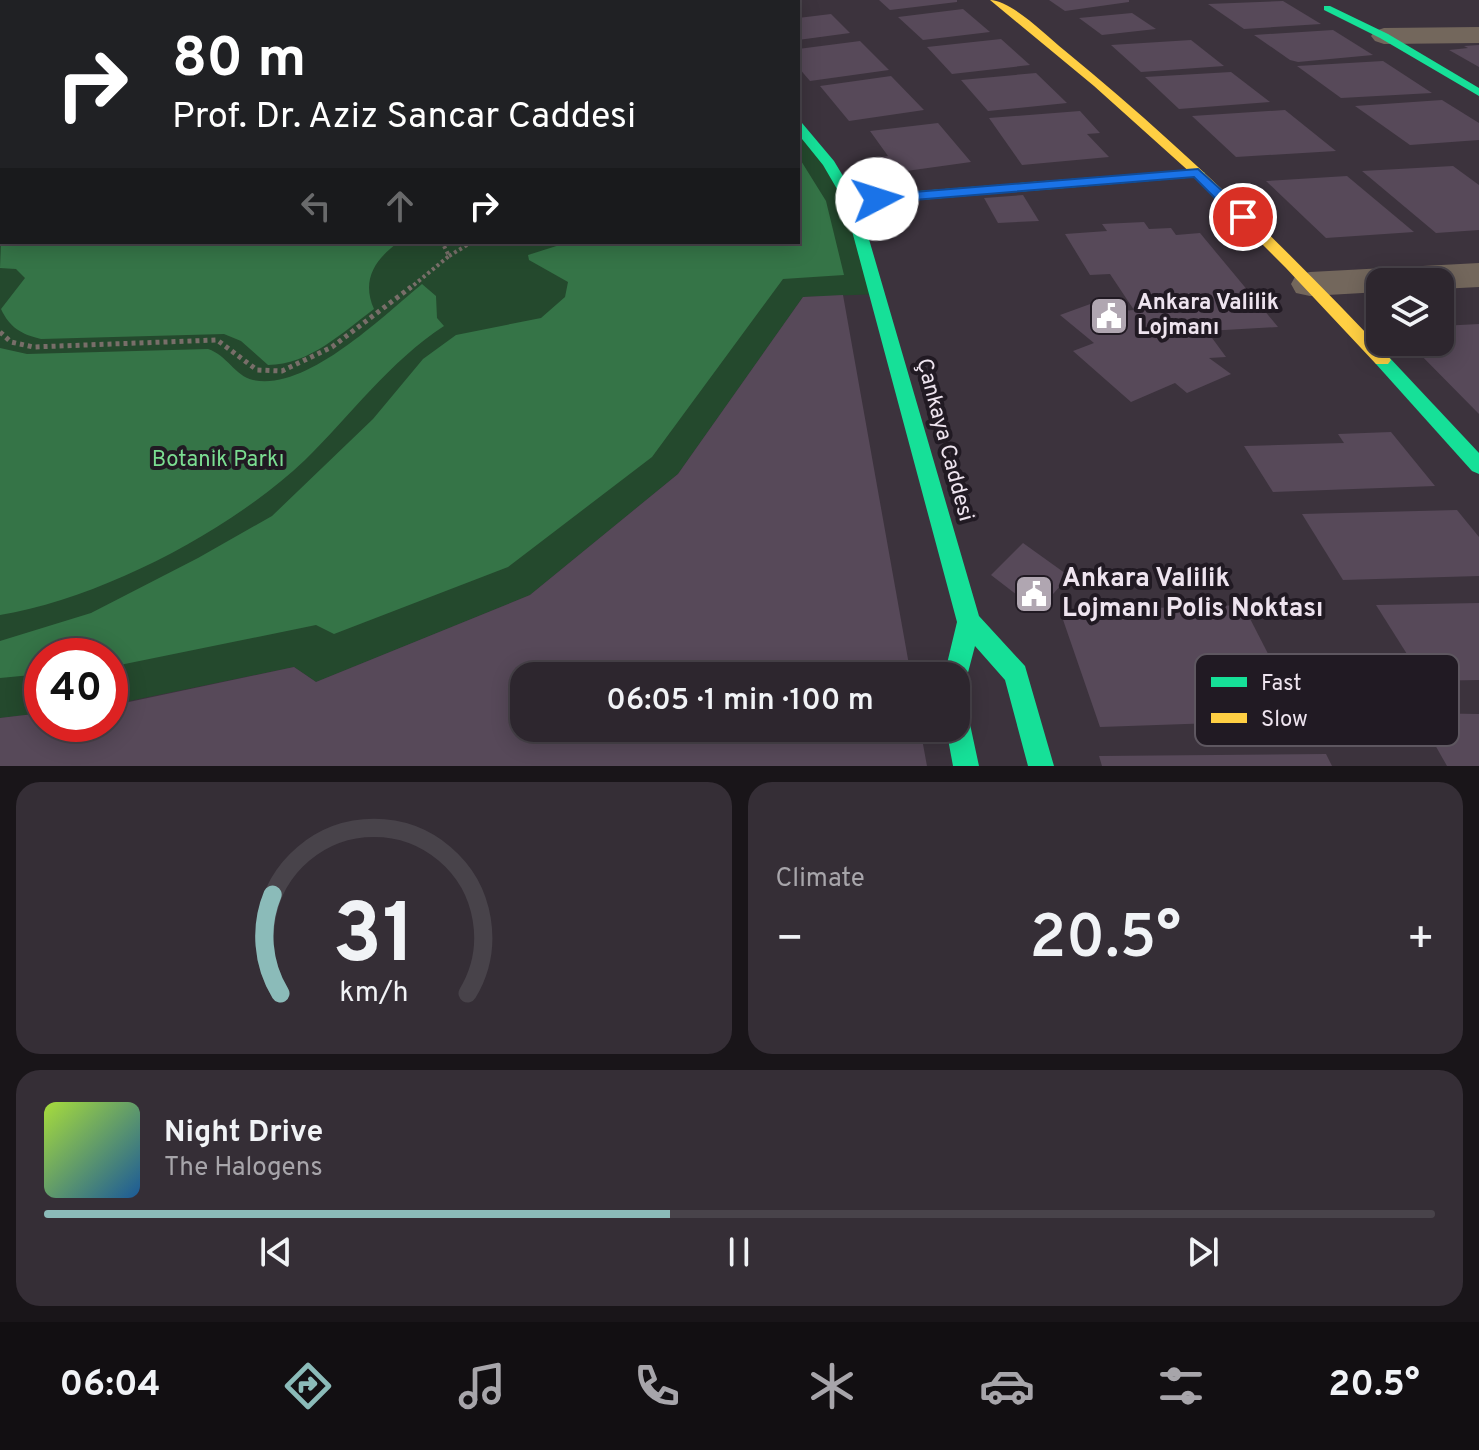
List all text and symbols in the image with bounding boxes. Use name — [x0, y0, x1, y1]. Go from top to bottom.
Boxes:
text: 80 m — [172, 26, 306, 96]
icon: right — [40, 32, 144, 136]
text: Prof. Dr. Aziz Sancar Caddesi — [172, 95, 636, 141]
position arrow — [835, 157, 919, 241]
pin — [1209, 183, 1277, 251]
icon: left — [294, 184, 338, 228]
icon: ahead — [378, 184, 422, 228]
icon: right — [462, 184, 506, 228]
icon: arrive — [1221, 195, 1265, 239]
map controls — [1366, 268, 1454, 356]
button: layers — [1366, 268, 1454, 356]
place label: Ankara Valilik Lojmanı — [1137, 290, 1279, 342]
public building icon: Ankara Valilik Lojmanı — [1088, 295, 1130, 337]
street label: Çankaya Caddesi — [909, 356, 979, 524]
park label: Botanik Parkı — [152, 447, 284, 474]
place label: Ankara Valilik Lojmanı Polis Noktası — [1062, 563, 1323, 626]
public building icon: Ankara Valilik Lojmanı Polis Noktası — [1013, 573, 1055, 615]
speed limit sign: 40 — [24, 638, 128, 742]
legend — [1195, 654, 1459, 746]
text: Fast — [1261, 671, 1302, 698]
text: 06:05 · 1 min · 100 m — [606, 683, 874, 720]
text: Slow — [1261, 707, 1308, 734]
text: Climate — [776, 863, 865, 896]
text: 31 — [332, 887, 415, 992]
text: 20.5° — [1029, 903, 1181, 979]
text: − — [776, 913, 804, 969]
text: + — [1407, 913, 1435, 969]
text: km/h — [339, 976, 408, 1012]
text: Night Drive — [164, 1115, 323, 1152]
text: The Halogens — [164, 1152, 323, 1185]
icon: previous — [254, 1230, 298, 1274]
icon: pause — [717, 1230, 761, 1274]
icon: next — [1181, 1230, 1225, 1274]
icon: directions — [280, 1358, 336, 1414]
icon: music — [454, 1358, 510, 1414]
icon: phone — [629, 1358, 685, 1414]
icon: climate — [804, 1358, 860, 1414]
icon: car — [979, 1358, 1035, 1414]
icon: filters — [1153, 1358, 1209, 1414]
text: 06:04 — [59, 1363, 161, 1409]
text: 20.5° — [1328, 1363, 1420, 1409]

